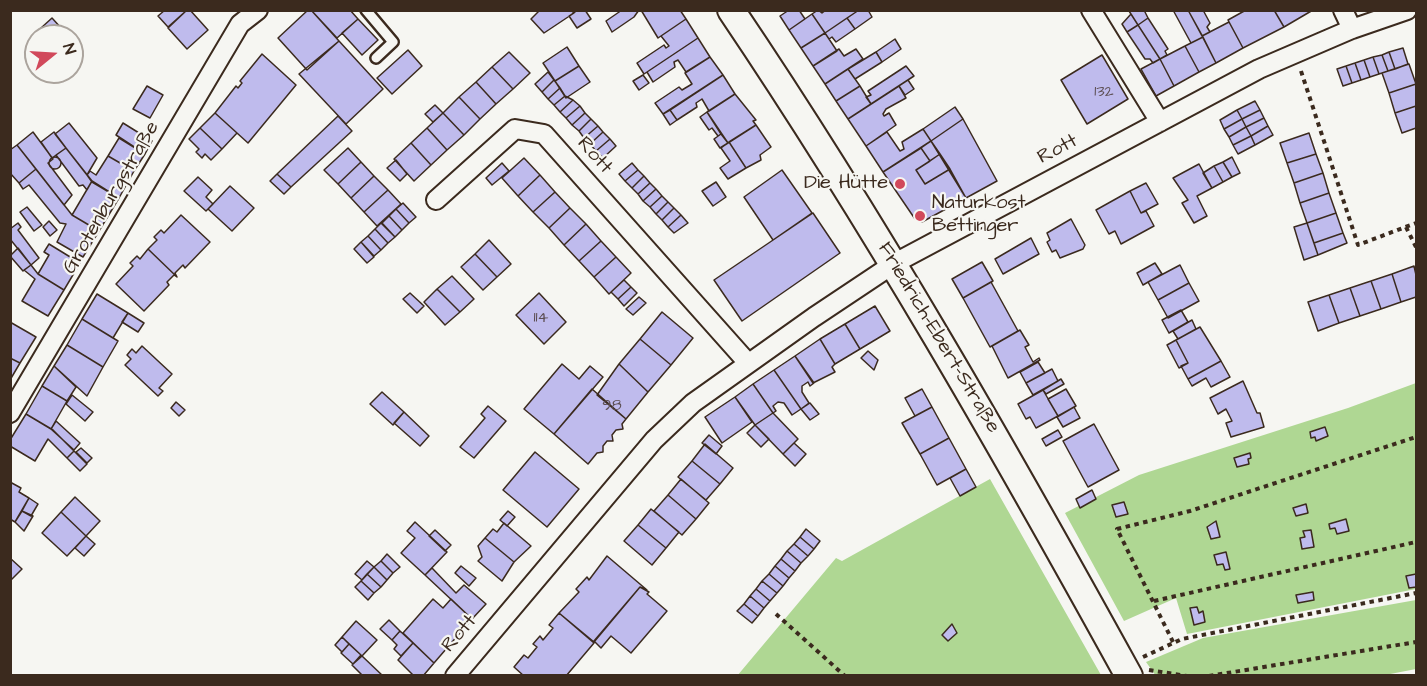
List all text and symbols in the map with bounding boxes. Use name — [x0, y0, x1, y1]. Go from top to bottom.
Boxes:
north arrow — [24, 24, 84, 84]
text: N — [57, 41, 81, 57]
house number: 132 — [1094, 83, 1114, 103]
street label: Grotenburgstraße — [59, 117, 165, 279]
street label: Rott — [1034, 130, 1082, 170]
street label: Rott — [571, 132, 617, 180]
place label: Die Hütte — [804, 172, 888, 196]
marker: Die Hütte — [893, 177, 907, 191]
place label: Naturkost Bettinger — [932, 192, 1026, 239]
marker: Naturkost Bettinger — [913, 209, 927, 223]
street label: Friedrich-Ebert-Straße — [872, 238, 1004, 438]
house number: 114 — [534, 309, 548, 329]
house number: 98 — [602, 397, 622, 417]
street label: Rott — [437, 610, 483, 658]

